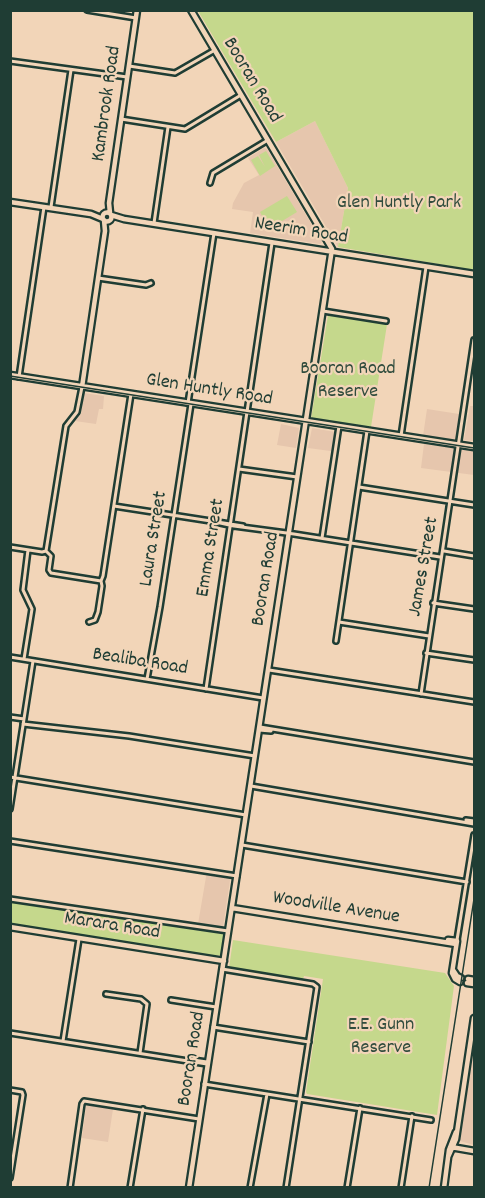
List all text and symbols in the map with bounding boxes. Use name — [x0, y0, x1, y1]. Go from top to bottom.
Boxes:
street label: Booran Road — [216, 34, 286, 128]
street label: Kambrook Road — [88, 45, 128, 163]
park label: Glen Huntly Park — [337, 192, 461, 216]
street label: Neerim Road — [253, 213, 349, 251]
park label: Booran Road Reserve — [300, 358, 396, 405]
street label: Glen Huntly Road — [144, 369, 274, 413]
street label: Laura Street — [136, 490, 174, 588]
street label: Emma Street — [192, 497, 232, 599]
street label: James Street — [404, 515, 446, 619]
street label: Booran Road — [248, 530, 286, 628]
street label: Bealiba Road — [91, 644, 189, 682]
street label: Woodville Avenue — [271, 887, 401, 931]
street label: Marara Road — [62, 908, 162, 946]
street label: Booran Road — [174, 1010, 212, 1108]
park label: E.E. Gunn Reserve — [348, 1014, 414, 1061]

